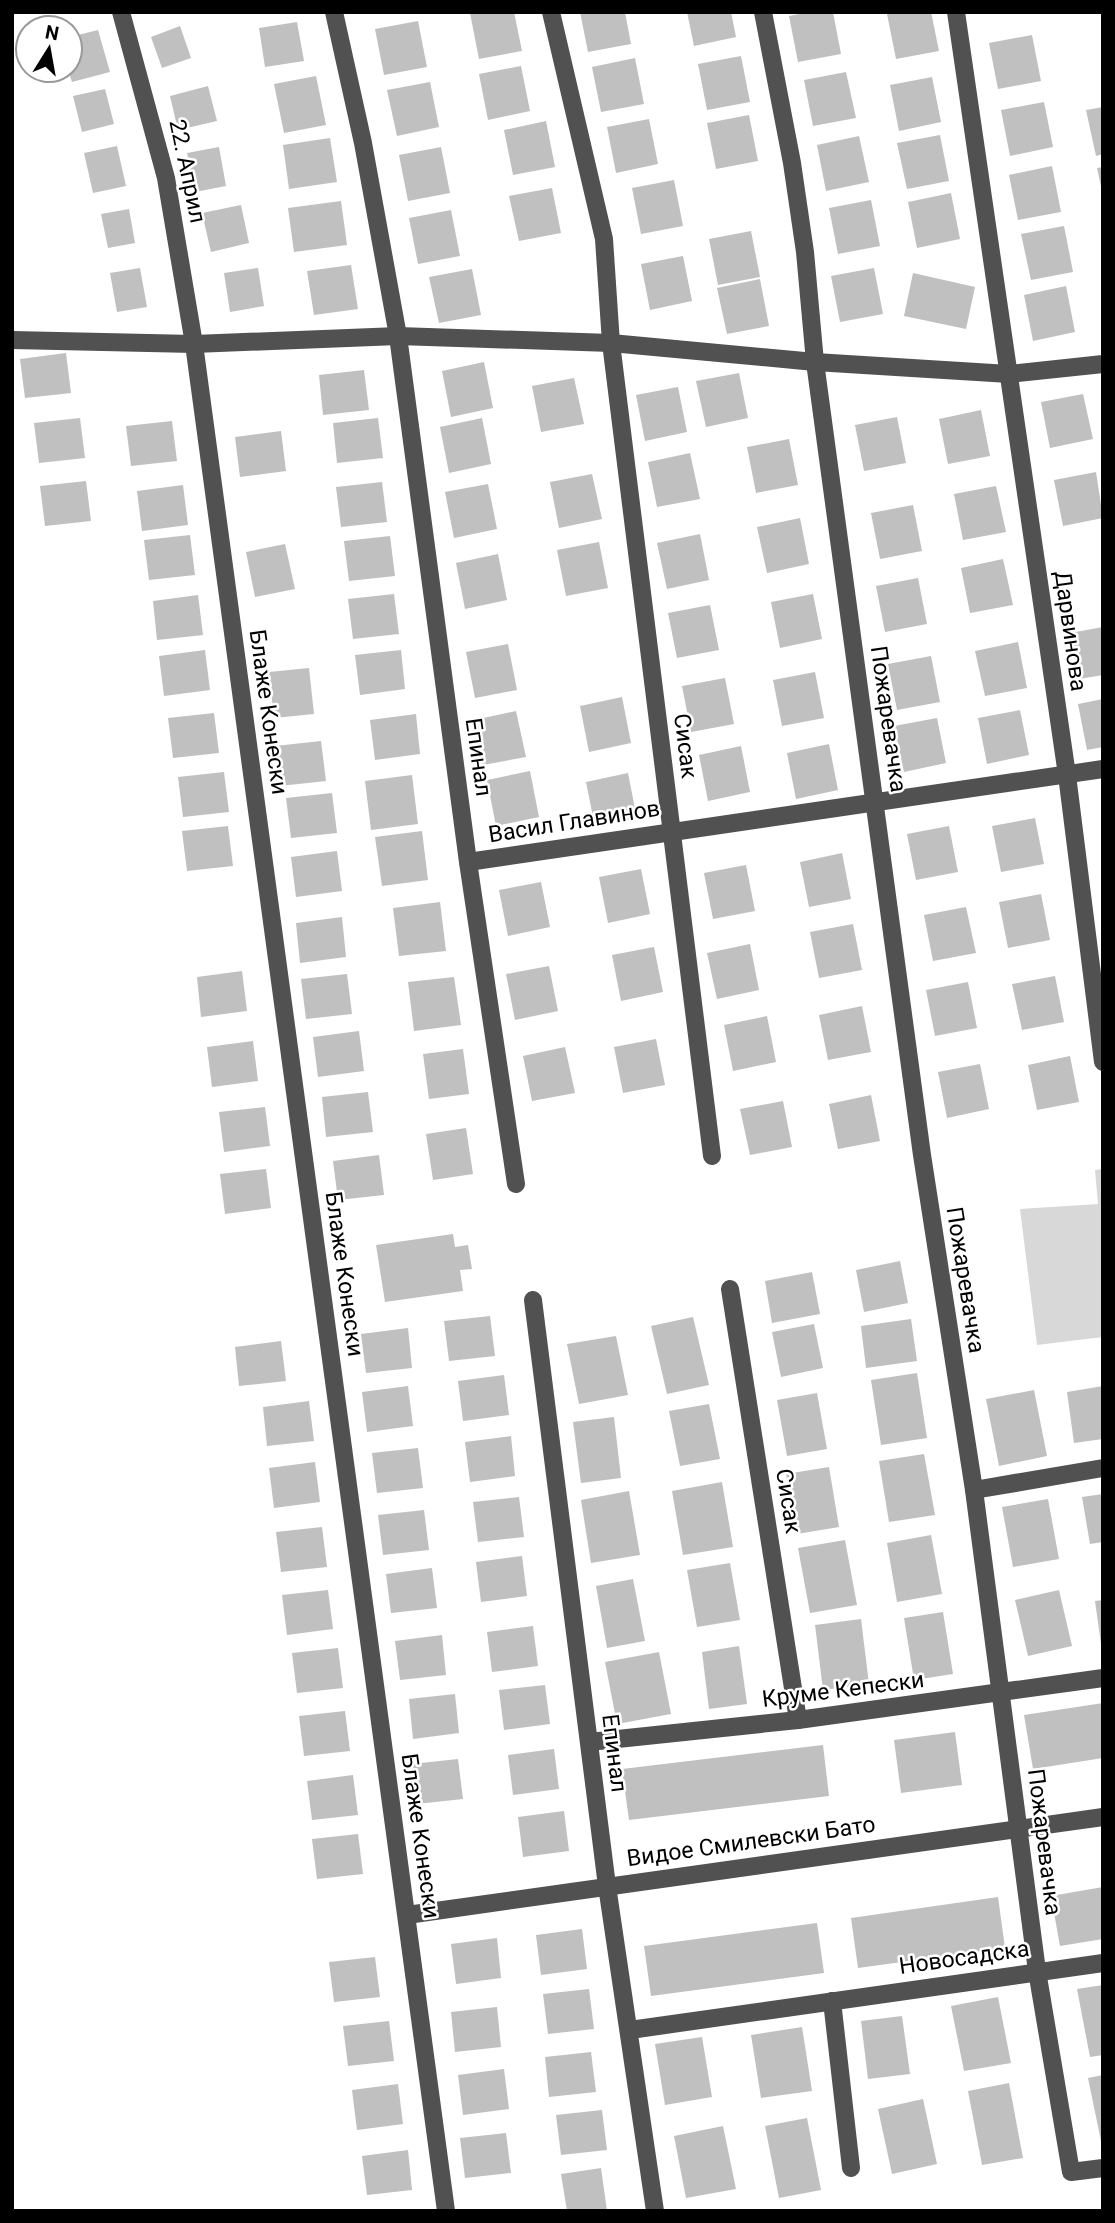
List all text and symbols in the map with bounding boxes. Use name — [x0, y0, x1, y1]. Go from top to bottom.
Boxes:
north arrow — [14, 14, 84, 84]
text: N — [43, 20, 61, 45]
street label: 22. Април — [163, 117, 212, 225]
street label: Дарвинова — [1049, 569, 1092, 693]
street label: Блаже Конески — [244, 628, 293, 796]
street label: Пожаревачка — [865, 644, 912, 794]
street label: Сисак — [668, 712, 703, 781]
street label: Епинал — [460, 716, 497, 798]
street label: Васил Главинов — [487, 795, 662, 848]
street label: Блаже Конески — [320, 1190, 369, 1358]
street label: Пожаревачка — [941, 1205, 990, 1355]
street label: Сисак — [770, 1467, 807, 1536]
street label: Круме Кепески — [760, 1666, 926, 1713]
street label: Епинал — [596, 1712, 633, 1794]
street label: Блаже Конески — [396, 1752, 445, 1920]
street label: Пожаревачка — [1022, 1767, 1067, 1917]
street label: Видое Смилевски Бато — [625, 1811, 877, 1872]
street label: Новосадска — [897, 1935, 1031, 1980]

